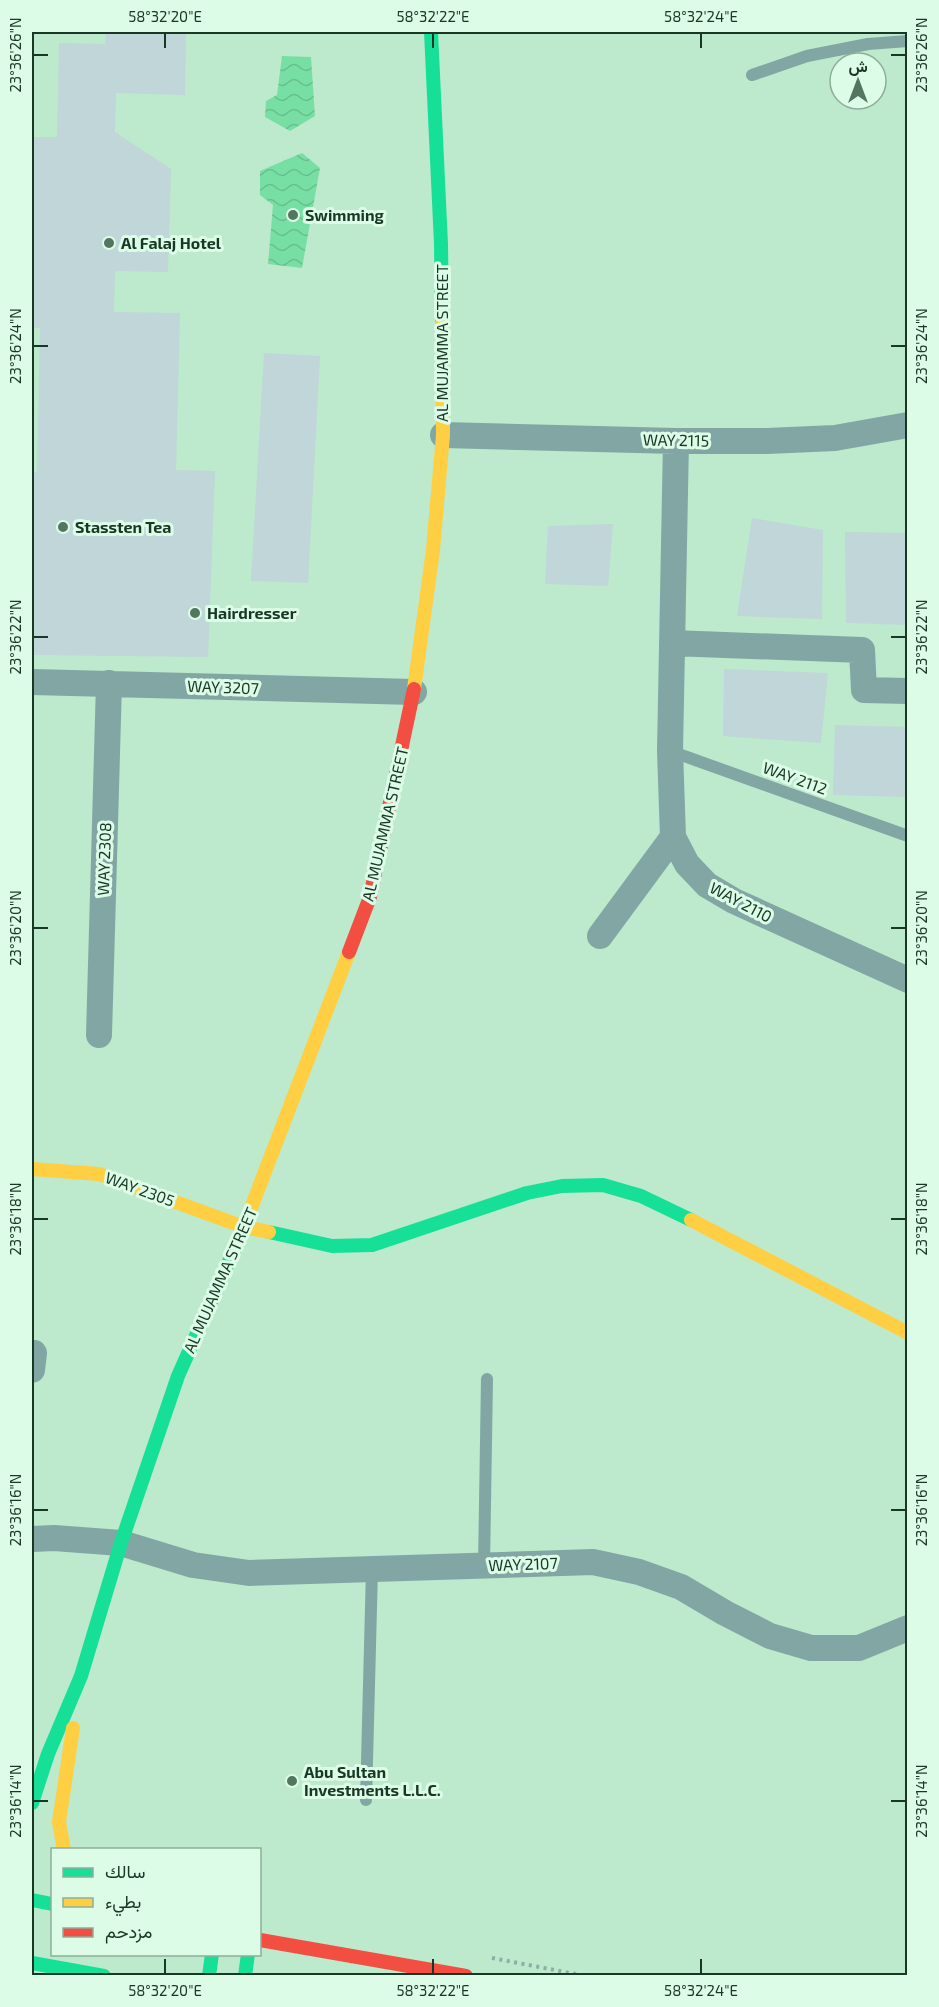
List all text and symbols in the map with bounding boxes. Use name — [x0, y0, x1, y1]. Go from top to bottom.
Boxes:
text: 58°32'20"E — [128, 7, 202, 25]
text: 58°32'22"E — [396, 7, 470, 25]
text: 58°32'24"E — [664, 7, 738, 25]
text: 23°36'26"N — [6, 17, 24, 93]
text: 23°36'26"N — [912, 17, 930, 93]
north arrow — [828, 51, 888, 111]
text: ش — [848, 56, 868, 76]
place label: Swimming — [305, 205, 385, 224]
marker: Swimming — [286, 208, 300, 222]
place label: Al Falaj Hotel — [121, 233, 222, 252]
marker: Al Falaj Hotel — [102, 236, 116, 250]
street label: AL MUJAMMA STREET — [432, 264, 451, 422]
text: 23°36'24"N — [6, 308, 24, 384]
text: 23°36'24"N — [912, 308, 930, 384]
street label: WAY 2115 — [643, 429, 709, 450]
place label: Stassten Tea — [75, 517, 171, 536]
marker: Stassten Tea — [56, 520, 70, 534]
text: 23°36'22"N — [6, 599, 24, 675]
text: 23°36'22"N — [912, 599, 930, 675]
place label: Hairdresser — [207, 603, 297, 622]
marker: Hairdresser — [188, 606, 202, 620]
street label: WAY 3207 — [187, 676, 259, 697]
street label: AL MUJAMMA STREET — [358, 745, 412, 903]
street label: WAY 2112 — [761, 757, 830, 798]
street label: WAY 2308 — [93, 822, 114, 896]
street label: WAY 2110 — [707, 877, 776, 926]
text: 23°36'20"N — [6, 890, 24, 966]
text: 23°36'20"N — [912, 890, 930, 966]
street label: WAY 2305 — [103, 1167, 177, 1210]
text: 23°36'18"N — [6, 1182, 24, 1256]
text: 23°36'18"N — [912, 1182, 930, 1256]
street label: AL MUJAMMA STREET — [179, 1204, 260, 1356]
text: 23°36'16"N — [6, 1474, 24, 1546]
text: 23°36'16"N — [912, 1474, 930, 1546]
street label: WAY 2107 — [488, 1553, 558, 1574]
place label: Abu Sultan Investments L.L.C. — [304, 1762, 441, 1799]
text: 23°36'14"N — [6, 1764, 24, 1838]
text: 23°36'14"N — [912, 1764, 930, 1838]
marker: Abu Sultan Investments L.L.C. — [285, 1774, 299, 1788]
legend — [51, 1848, 261, 1956]
text: سالك — [105, 1860, 145, 1882]
text: بطيء — [105, 1890, 141, 1917]
text: مزدحم — [105, 1920, 152, 1944]
text: 58°32'20"E — [128, 1981, 202, 1999]
text: 58°32'22"E — [396, 1981, 470, 1999]
text: 58°32'24"E — [664, 1981, 738, 1999]

